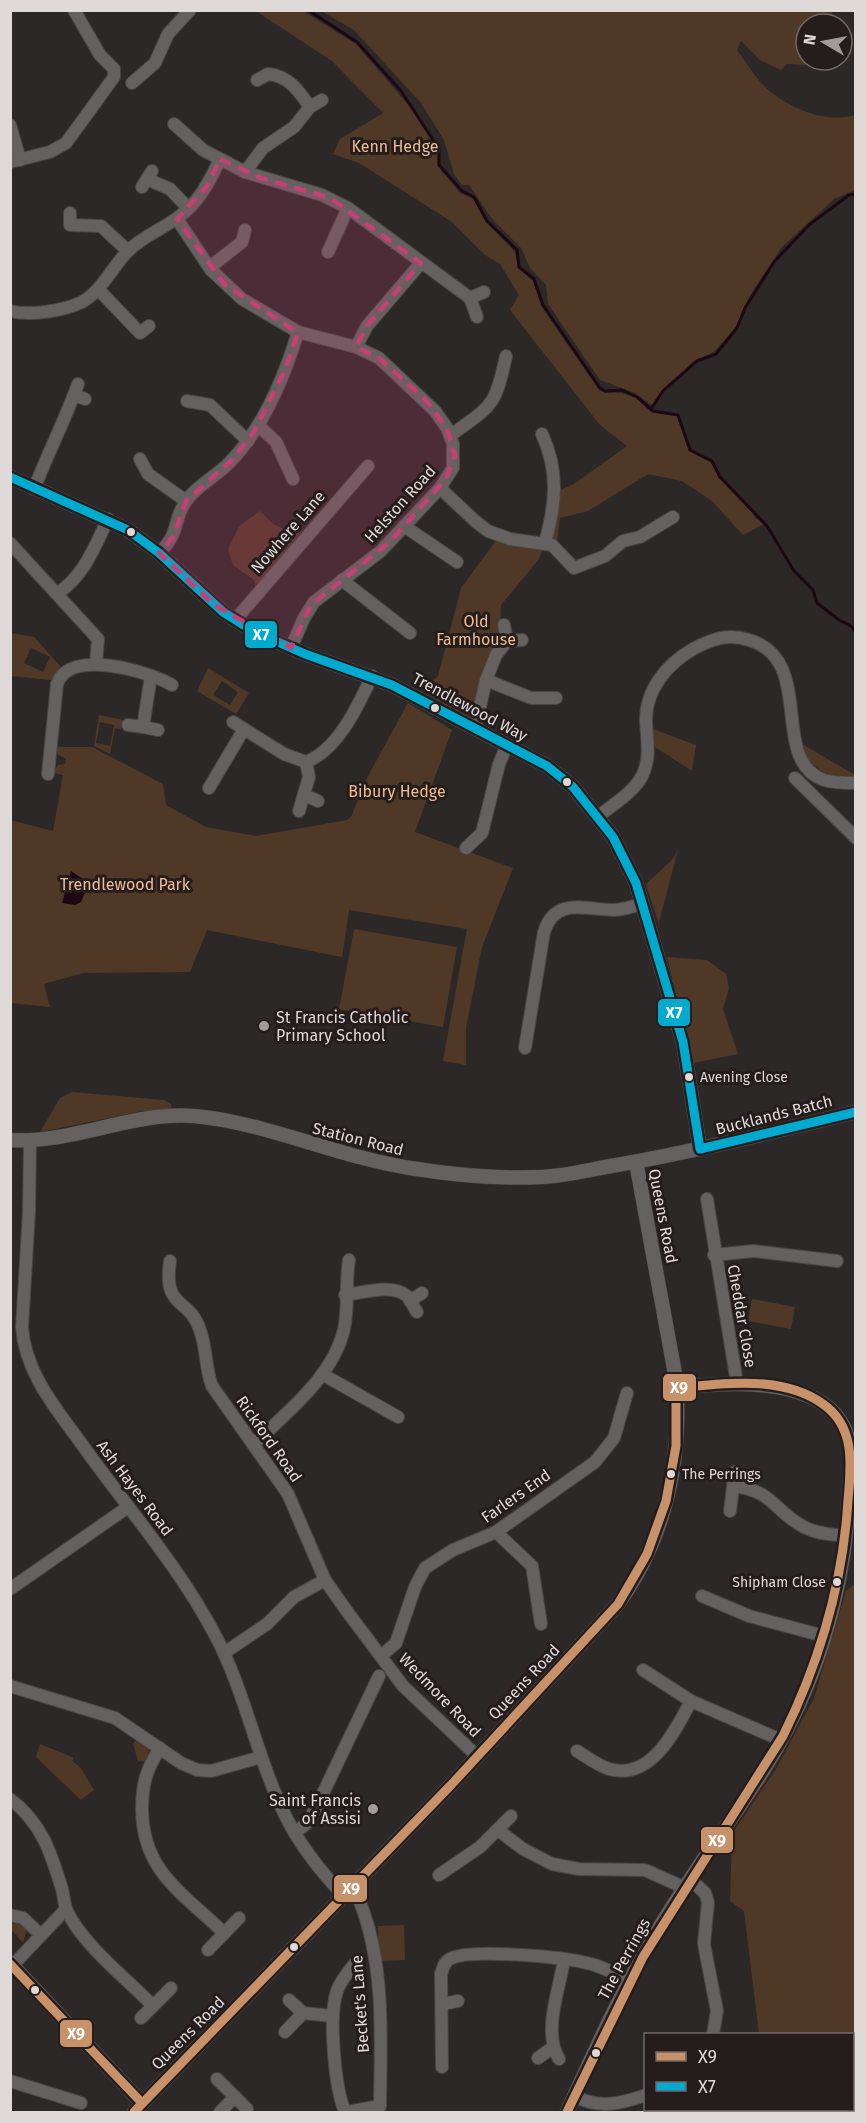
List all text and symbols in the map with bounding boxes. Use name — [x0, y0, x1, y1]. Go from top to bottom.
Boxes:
north arrow — [794, 12, 854, 72]
text: N — [799, 33, 820, 46]
park label: Kenn Hedge — [352, 137, 438, 156]
street label: Helston Road — [360, 462, 440, 546]
street label: Nowhere Lane — [247, 487, 329, 577]
unlabelled marker — [125, 526, 137, 538]
park label: Old Farmhouse — [436, 612, 516, 649]
line badge: X7 — [244, 620, 278, 649]
text: X7 — [252, 625, 270, 644]
street label: Trendlewood Way — [409, 669, 531, 745]
unlabelled marker — [429, 702, 441, 714]
unlabelled marker — [561, 776, 573, 788]
park label: Bibury Hedge — [348, 782, 446, 801]
park label: Trendlewood Park — [60, 875, 191, 894]
line badge: X7 — [657, 998, 691, 1027]
text: X7 — [665, 1003, 683, 1022]
place label: St Francis Catholic Primary School — [276, 1008, 409, 1045]
marker: St Francis Catholic Primary School — [257, 1019, 271, 1033]
place label: Avening Close — [700, 1069, 788, 1086]
marker: Avening Close — [683, 1071, 695, 1083]
street label: Bucklands Batch — [714, 1091, 834, 1139]
street label: Station Road — [310, 1119, 406, 1159]
street label: Queens Road — [645, 1167, 681, 1265]
street label: Cheddar Close — [724, 1263, 760, 1369]
line badge: X9 — [662, 1373, 697, 1402]
text: X9 — [669, 1378, 688, 1397]
street label: Rickford Road — [232, 1392, 306, 1486]
street label: Ash Hayes Road — [93, 1436, 177, 1540]
street label: Farlers End — [478, 1465, 554, 1527]
place label: The Perrings — [682, 1466, 761, 1483]
marker: The Perrings — [665, 1468, 677, 1480]
place label: Shipham Close — [732, 1574, 826, 1591]
marker: Shipham Close — [831, 1576, 843, 1588]
street label: Queens Road — [484, 1640, 564, 1724]
street label: Wedmore Road — [395, 1649, 485, 1741]
place label: Saint Francis of Assisi — [269, 1791, 361, 1828]
marker: Saint Francis of Assisi — [366, 1802, 380, 1816]
line badge: X9 — [700, 1826, 734, 1854]
text: X9 — [707, 1831, 726, 1850]
line badge: X9 — [333, 1874, 368, 1903]
text: X9 — [341, 1879, 360, 1898]
street label: The Perrings — [594, 1915, 654, 2003]
unlabelled marker — [288, 1941, 300, 1953]
street label: Becket's Lane — [347, 1954, 373, 2054]
unlabelled marker — [29, 1984, 41, 1996]
street label: Queens Road — [147, 1992, 229, 2074]
line badge: X9 — [59, 2019, 93, 2048]
text: X9 — [66, 2024, 85, 2043]
legend — [644, 2033, 854, 2111]
text: X9 — [698, 2046, 717, 2068]
unlabelled marker — [590, 2047, 602, 2059]
text: X7 — [698, 2076, 716, 2098]

